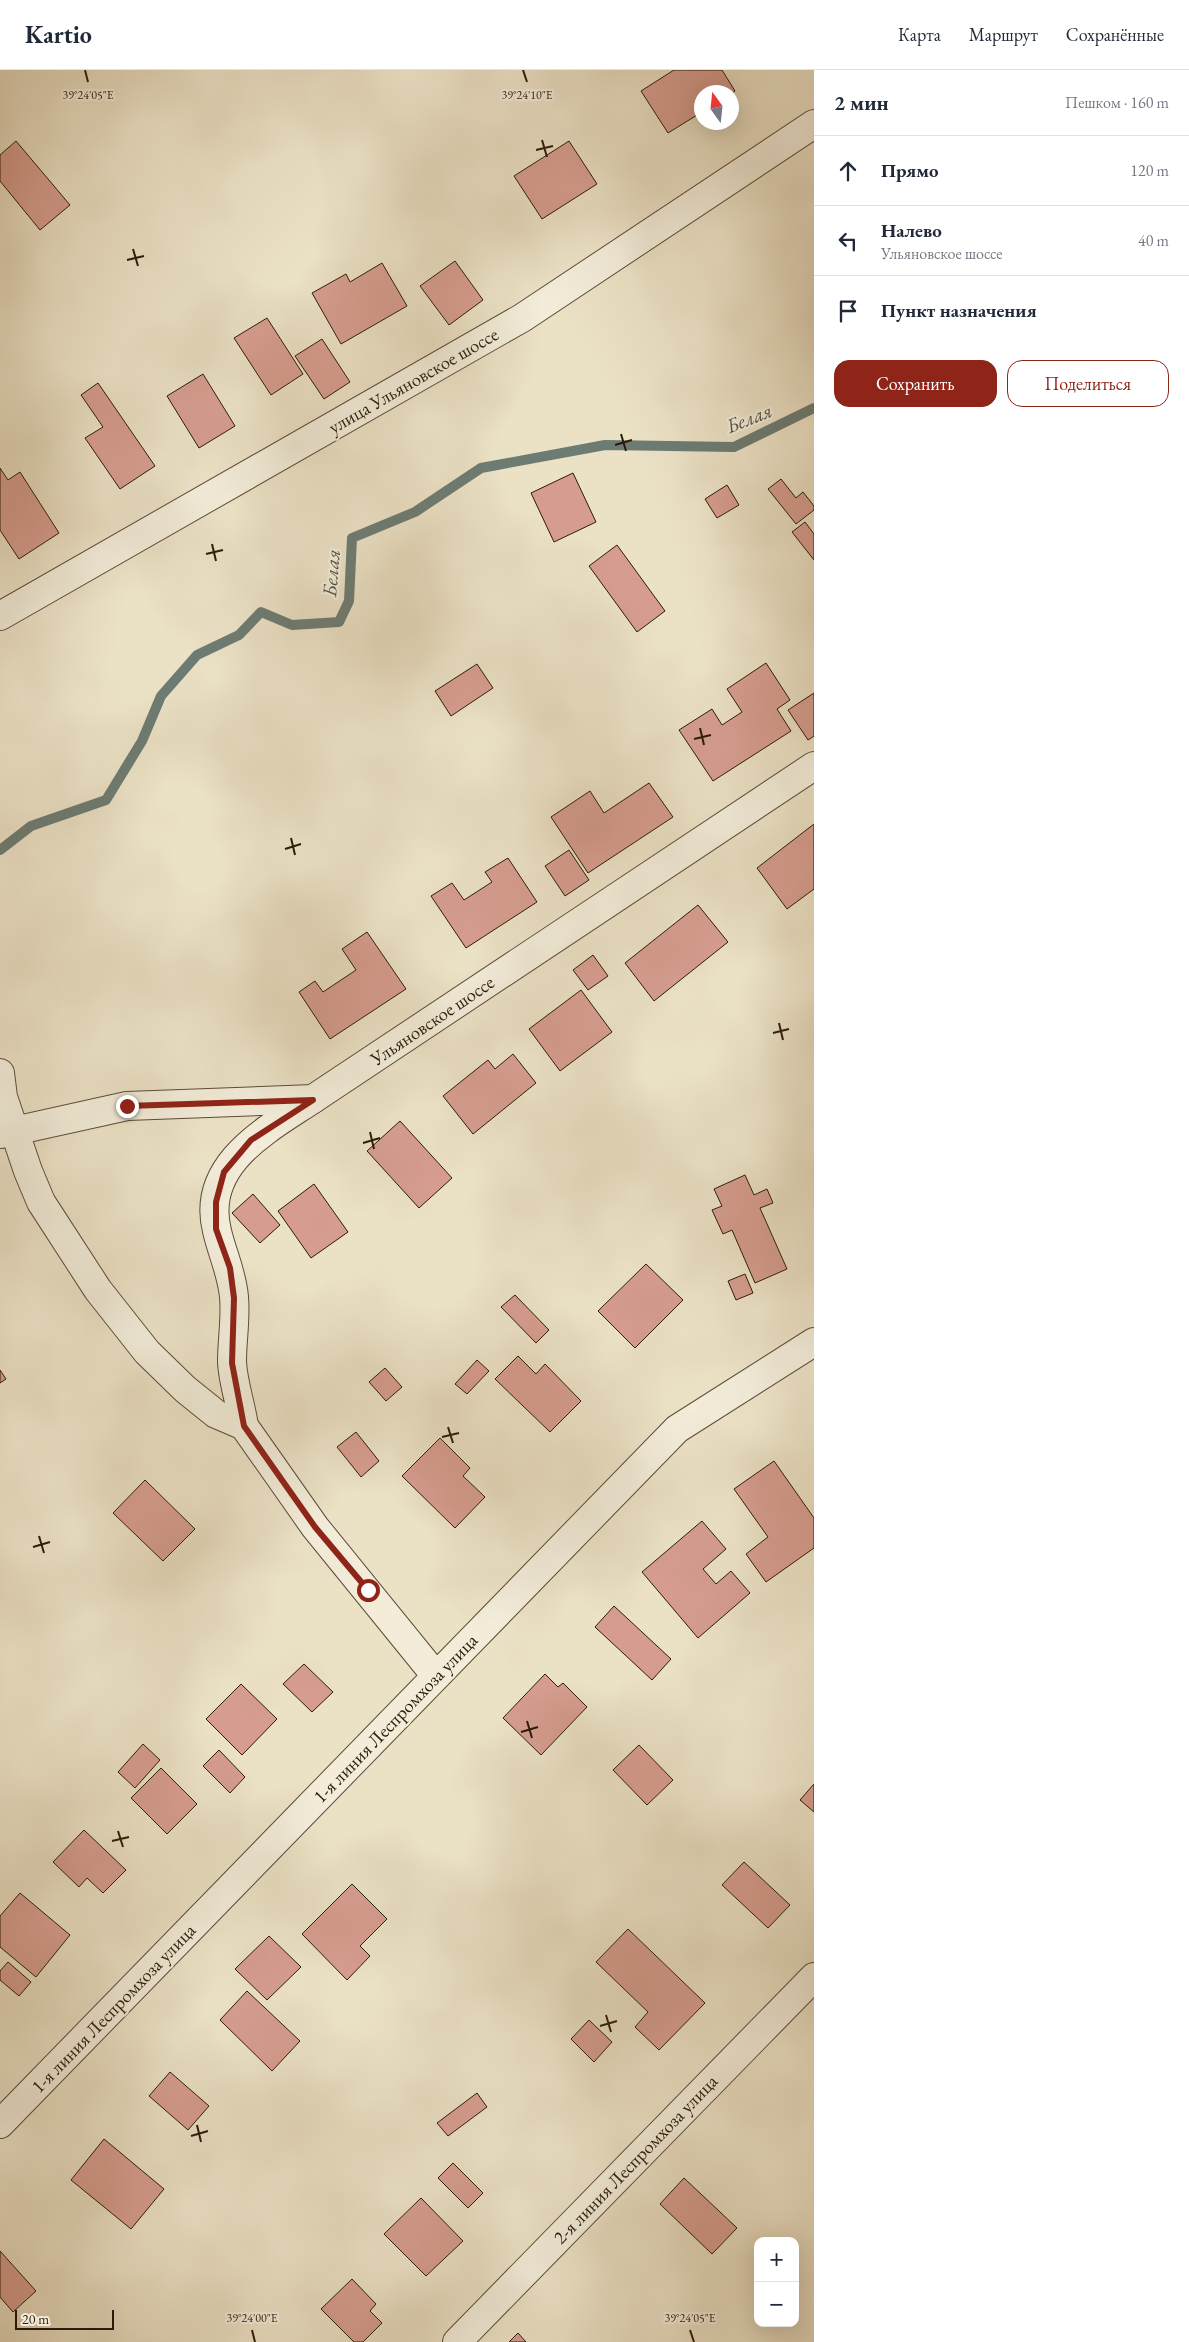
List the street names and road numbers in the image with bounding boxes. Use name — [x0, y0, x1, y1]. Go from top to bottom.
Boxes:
street label: улица Ульяновское шоссе — [324, 321, 503, 439]
street label: Ульяновское шоссе — [365, 970, 499, 1072]
street label: 1-я линия Леспромхоза улица — [308, 1628, 483, 1809]
street label: 1-я линия Леспромхоза улица — [26, 1918, 201, 2099]
street label: 2-я линия Леспромхоза улица — [548, 2069, 723, 2250]

